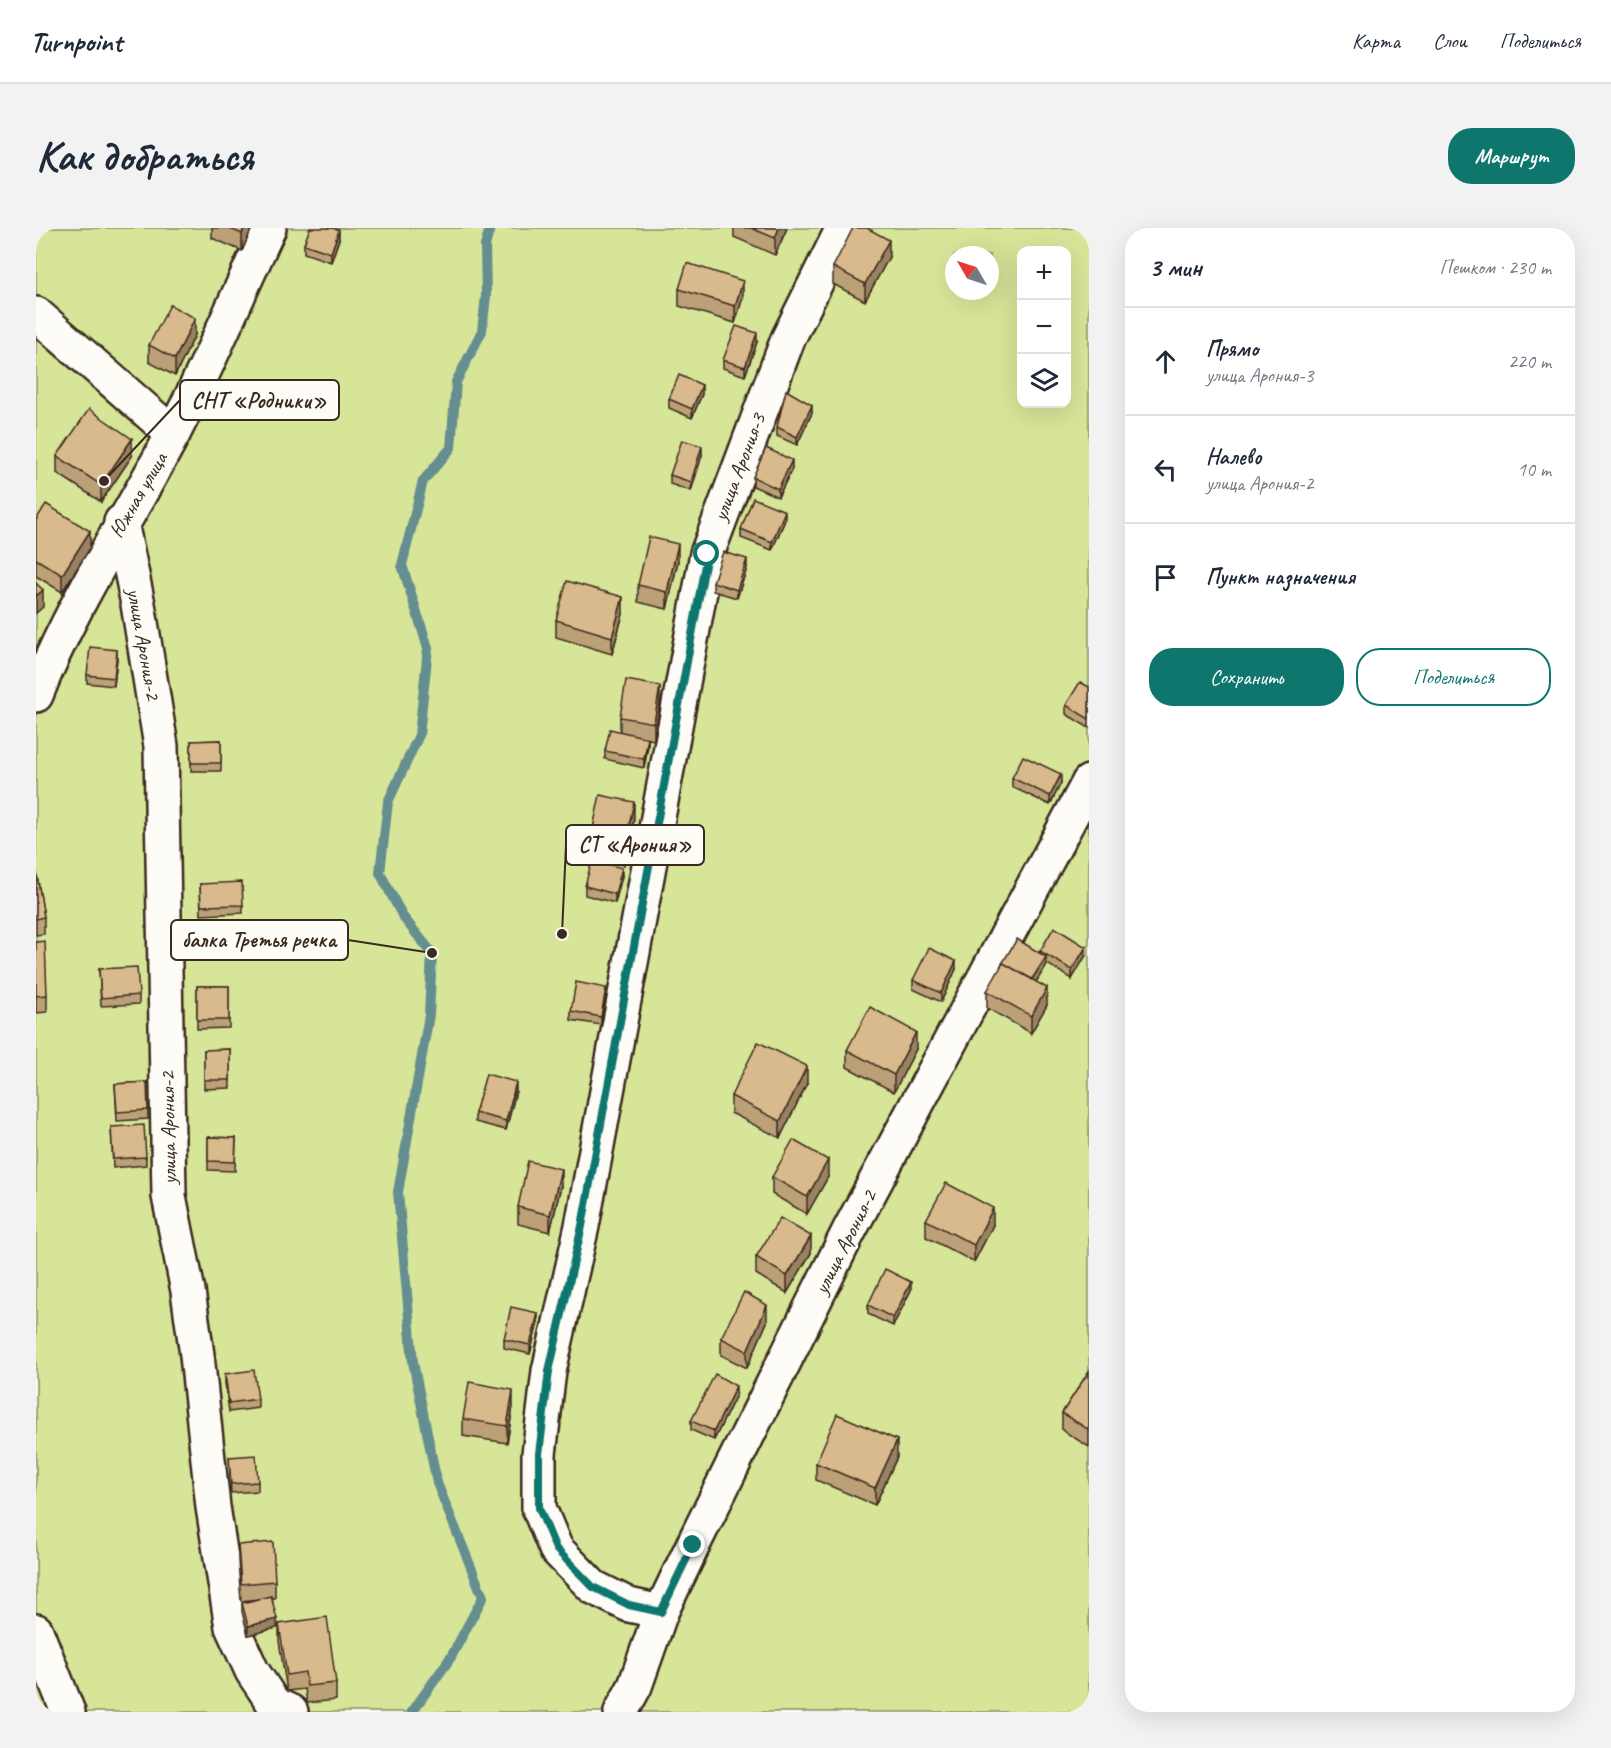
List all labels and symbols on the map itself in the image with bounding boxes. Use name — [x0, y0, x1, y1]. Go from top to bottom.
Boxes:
north arrow — [945, 246, 999, 300]
callout: СНТ «Родники» — [180, 380, 339, 420]
text: СНТ «Родники» — [192, 387, 327, 415]
street label: улица Арония-3 — [706, 408, 772, 526]
street label: Южная улица — [103, 446, 174, 542]
route start — [693, 540, 719, 566]
street label: улица Арония-2 — [121, 584, 167, 703]
callout: СТ «Арония» — [566, 825, 704, 865]
text: СТ «Арония» — [578, 831, 692, 859]
callout: балка Третья речка — [171, 920, 348, 960]
text: балка Третья речка — [182, 926, 338, 954]
street label: улица Арония-2 — [154, 1070, 182, 1187]
street label: улица Арония-2 — [807, 1184, 883, 1300]
route end — [679, 1531, 705, 1557]

